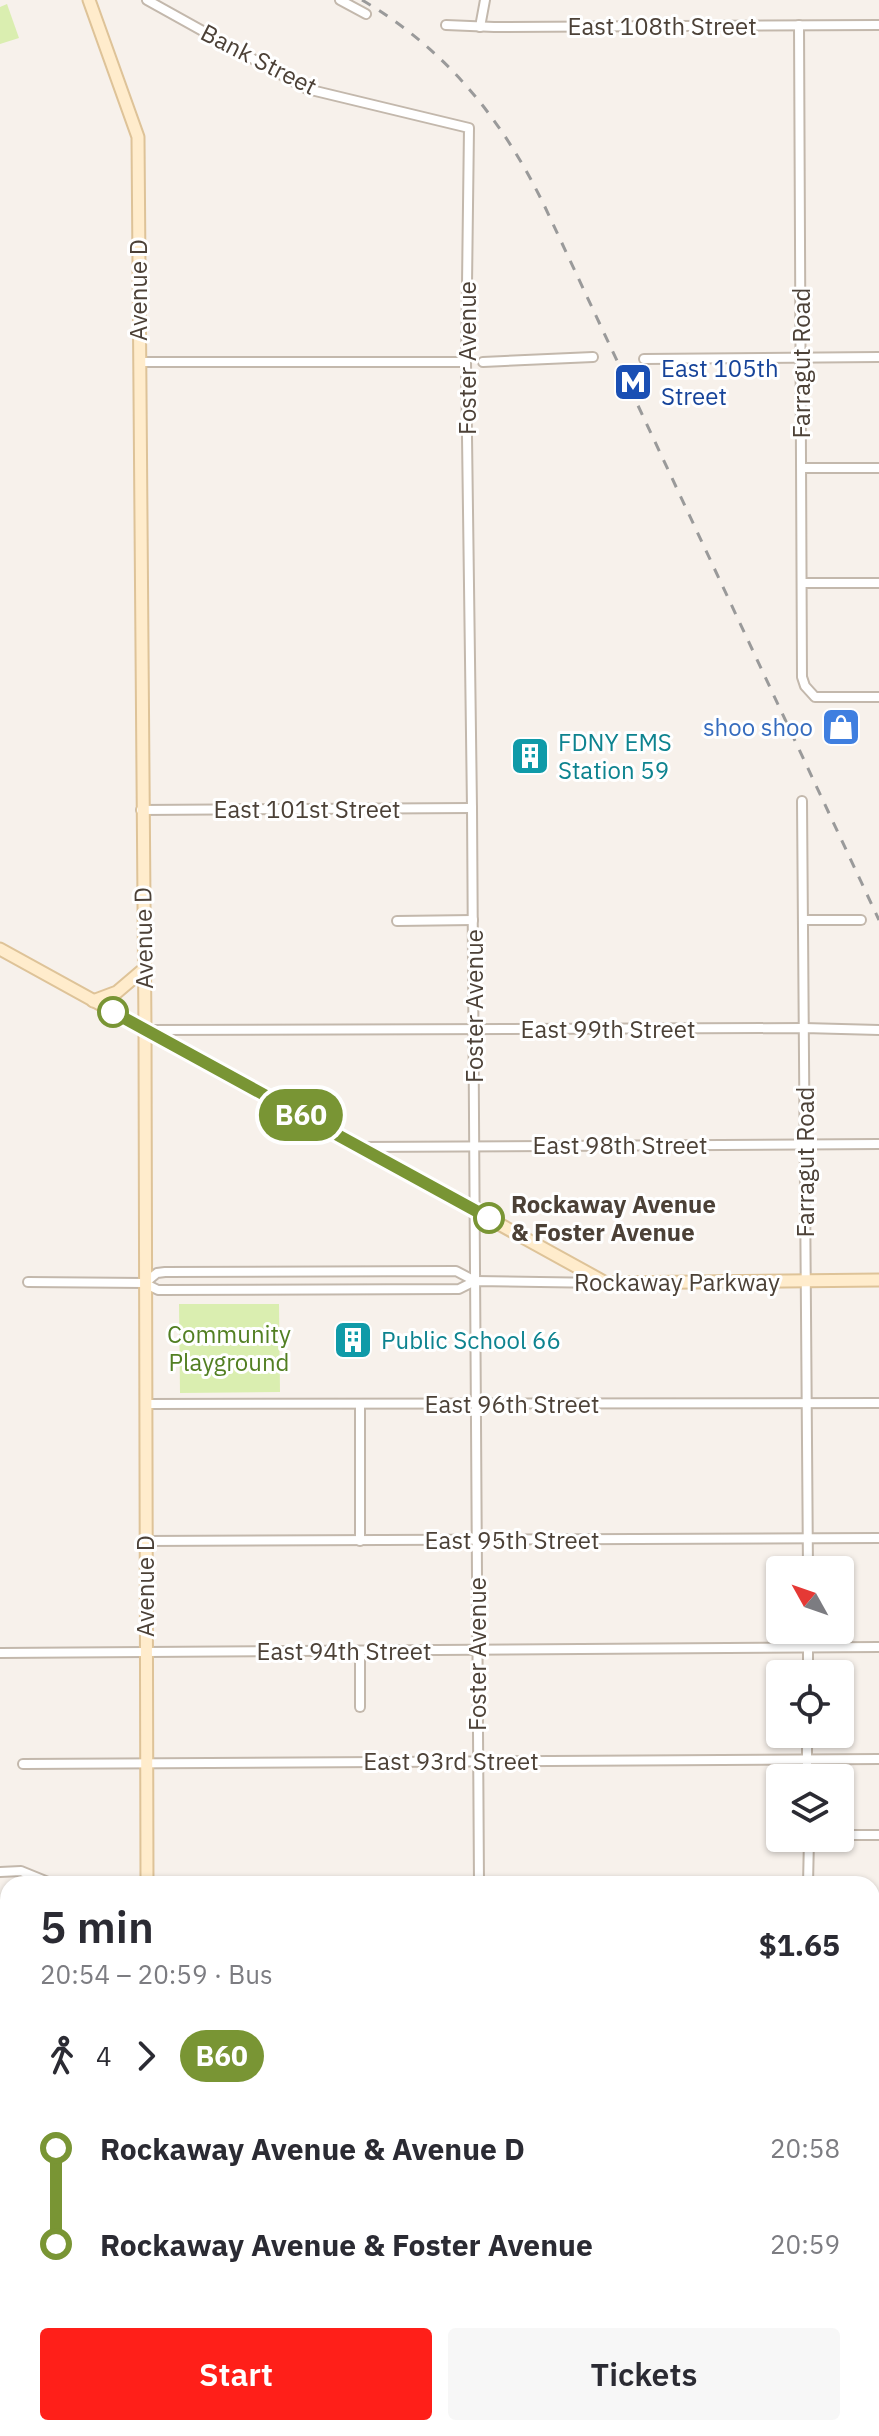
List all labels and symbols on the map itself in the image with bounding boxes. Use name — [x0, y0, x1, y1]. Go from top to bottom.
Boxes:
street label: East 108th Street — [567, 10, 757, 42]
street label: Bank Street — [195, 16, 323, 102]
street label: Avenue D — [122, 239, 154, 341]
street label: Foster Avenue — [451, 281, 483, 435]
street label: Farragut Road — [785, 287, 817, 439]
place label: East 105th Street — [661, 352, 779, 412]
metro station icon: East 105th Street — [612, 361, 654, 403]
shop icon: shoo shoo — [820, 706, 862, 748]
place label: shoo shoo — [703, 711, 813, 743]
place label: FDNY EMS Station 59 — [558, 726, 672, 786]
building icon: FDNY EMS Station 59 — [509, 735, 551, 777]
street label: East 101st Street — [213, 793, 401, 825]
street label: Avenue D — [126, 887, 160, 989]
street label: Foster Avenue — [458, 929, 490, 1083]
unlabelled marker — [98, 997, 128, 1027]
street label: East 99th Street — [521, 1013, 695, 1045]
street label: Farragut Road — [789, 1086, 821, 1238]
line badge: B60 — [255, 1089, 347, 1141]
street label: East 98th Street — [533, 1129, 707, 1161]
place label: Rockaway Avenue & Foster Avenue — [511, 1188, 716, 1248]
marker: Rockaway Avenue & Foster Avenue — [474, 1203, 504, 1233]
street label: Rockaway Parkway — [574, 1266, 780, 1298]
park label: Community Playground — [167, 1318, 291, 1378]
building icon: Public School 66 — [332, 1319, 374, 1361]
place label: Public School 66 — [381, 1324, 561, 1356]
street label: East 96th Street — [425, 1388, 599, 1420]
street label: East 95th Street — [425, 1524, 599, 1556]
street label: Avenue D — [129, 1535, 161, 1637]
north arrow — [766, 1556, 854, 1644]
street label: Foster Avenue — [461, 1577, 493, 1731]
street label: East 94th Street — [257, 1635, 431, 1667]
street label: East 93rd Street — [363, 1745, 539, 1777]

